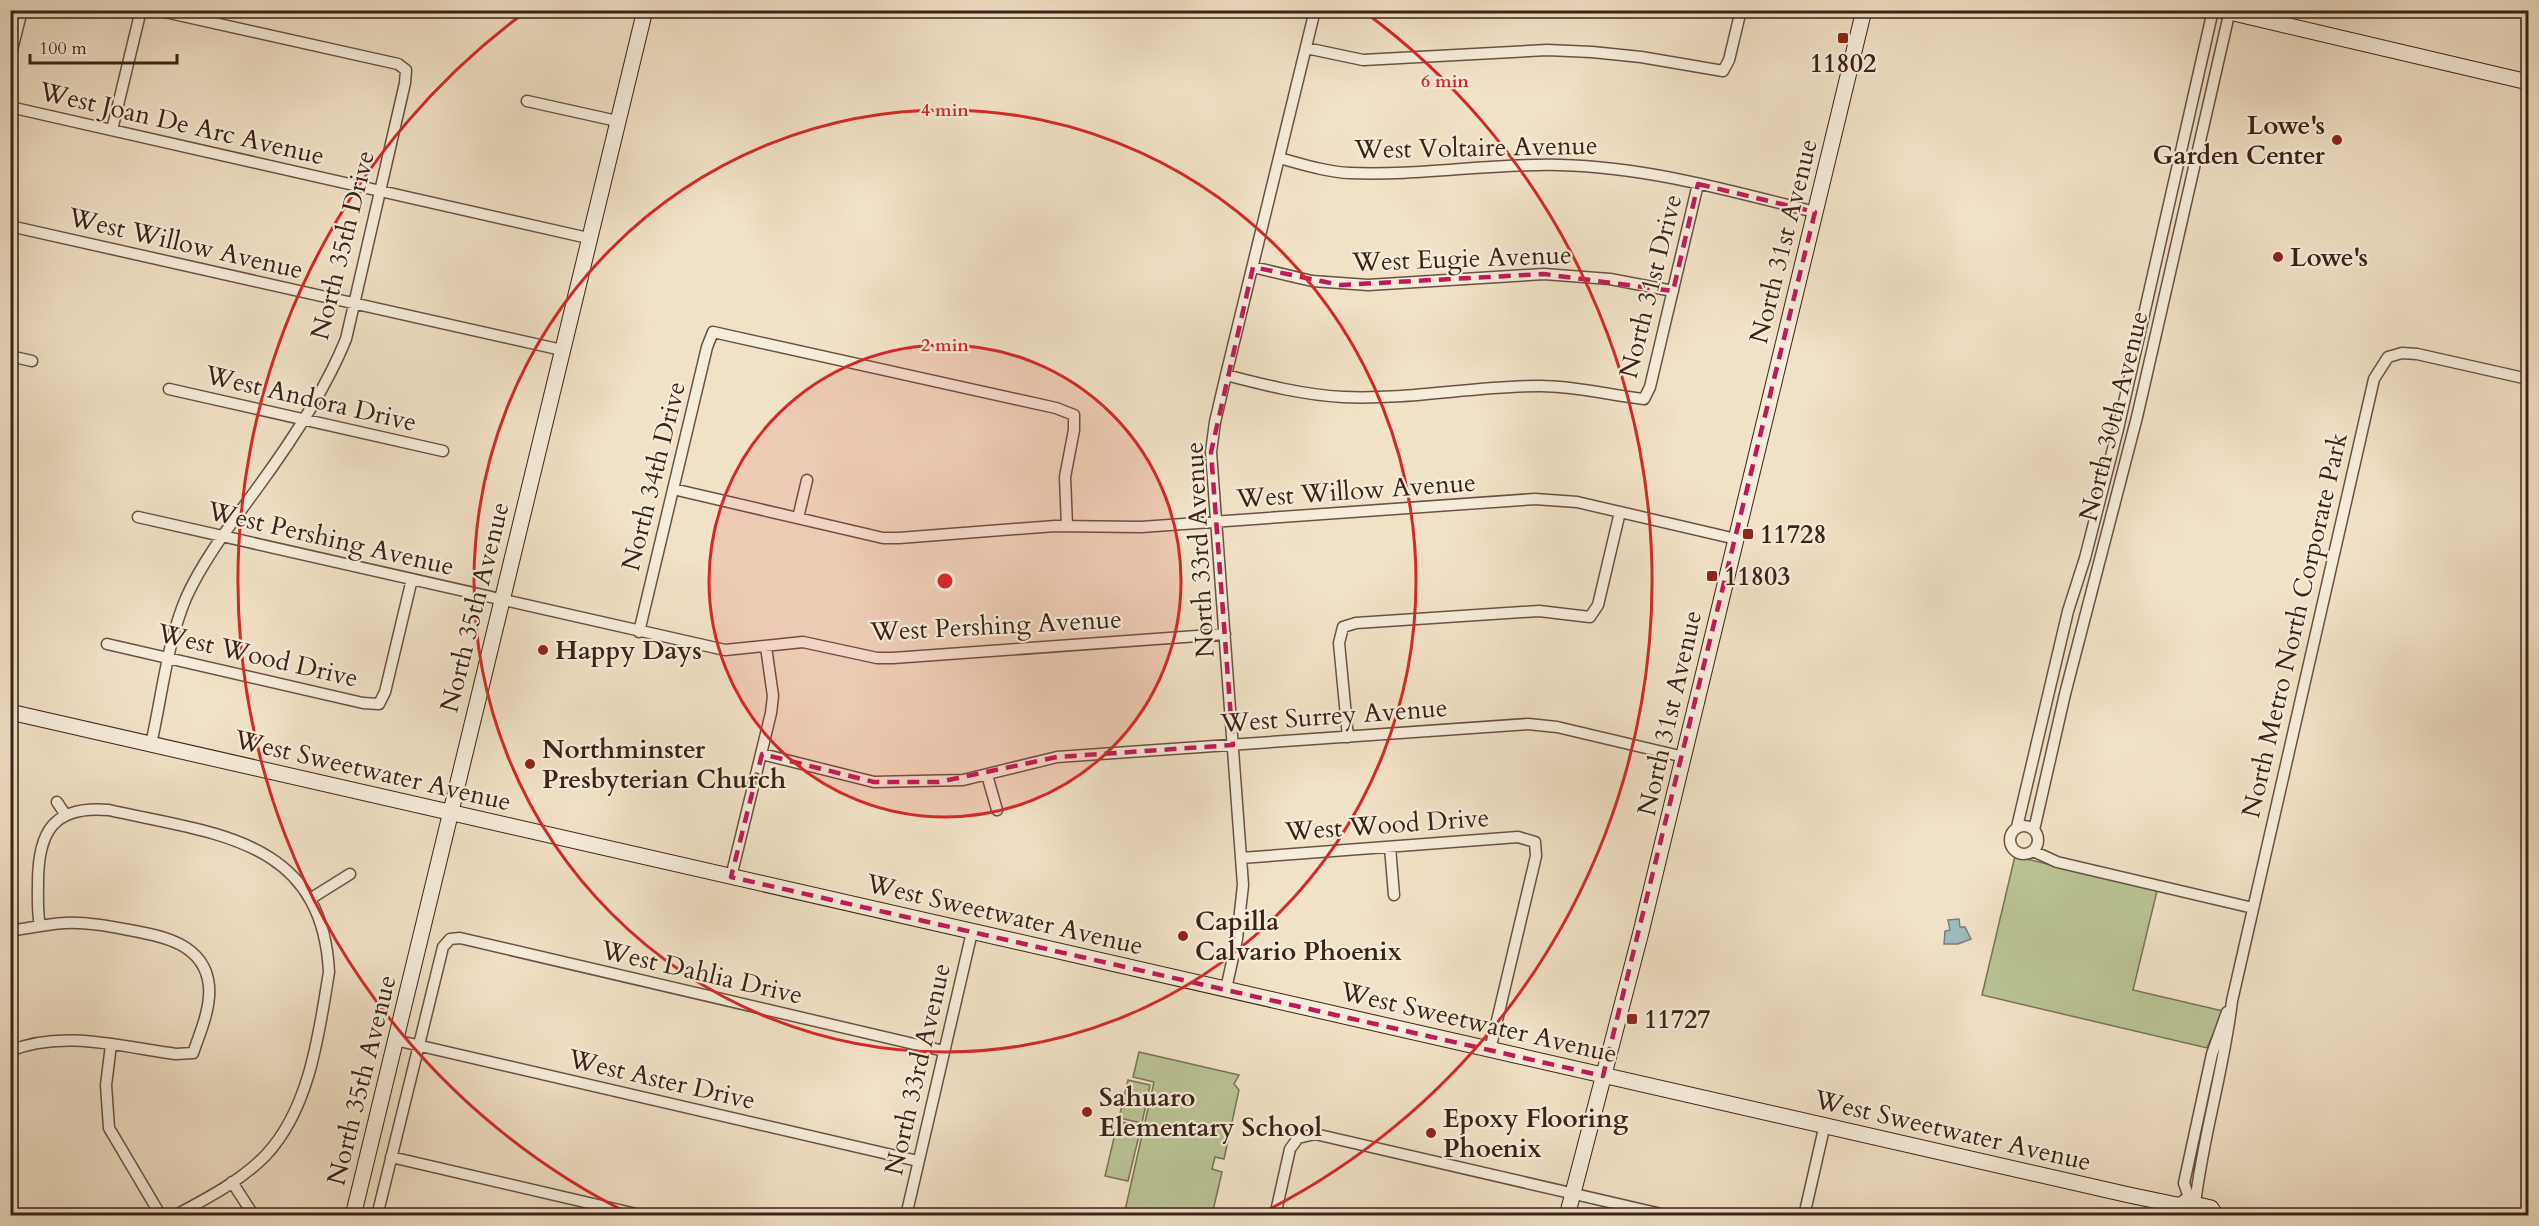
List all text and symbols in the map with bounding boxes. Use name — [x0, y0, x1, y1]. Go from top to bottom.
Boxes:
scale bar — [30, 27, 177, 65]
marker: 11802 — [1836, 31, 1850, 45]
text: 100 m — [39, 36, 87, 61]
place label: 11802 — [1810, 46, 1876, 81]
text: 6 min — [1421, 69, 1469, 94]
street label: West Joan De Arc Avenue — [35, 73, 328, 173]
text: 4 min — [921, 98, 969, 123]
place label: Lowe's Garden Center — [2152, 108, 2326, 173]
street label: West Voltaire Avenue — [1353, 128, 1598, 167]
marker: Lowe's Garden Center — [2330, 133, 2344, 147]
street label: North 31st Avenue — [1741, 135, 1826, 347]
street label: North 35th Drive — [302, 147, 383, 344]
street label: North 31st Drive — [1611, 190, 1690, 382]
street label: West Willow Avenue — [64, 199, 307, 288]
street label: West Eugie Avenue — [1351, 237, 1572, 280]
place label: Lowe's — [2290, 240, 2368, 275]
marker: Lowe's — [2271, 250, 2285, 264]
street label: North 30th Avenue — [2070, 307, 2157, 525]
text: 2 min — [921, 333, 969, 358]
street label: West Andora Drive — [201, 357, 420, 440]
street label: North 34th Drive — [613, 378, 694, 575]
street label: North Metro North Corporate Park — [2233, 429, 2356, 821]
street label: North 33rd Avenue — [1176, 441, 1223, 659]
street label: West Willow Avenue — [1234, 465, 1477, 516]
street label: West Pershing Avenue — [203, 493, 458, 584]
street label: North 35th Avenue — [431, 498, 518, 716]
place label: 11728 — [1760, 517, 1827, 552]
marker: 11728 — [1741, 527, 1755, 541]
place label: 11803 — [1724, 559, 1791, 594]
marker: 11803 — [1705, 569, 1719, 583]
centre of rings — [935, 571, 955, 591]
street label: West Pershing Avenue — [868, 601, 1123, 650]
street label: North 31st Avenue — [1629, 607, 1710, 819]
street label: West Wood Drive — [153, 615, 362, 696]
place label: Happy Days — [555, 633, 702, 668]
marker: Happy Days — [536, 643, 550, 657]
street label: West Surrey Avenue — [1218, 690, 1449, 741]
street label: West Sweetwater Avenue — [230, 721, 515, 819]
place label: Northminster Presbyterian Church — [542, 732, 786, 797]
marker: Northminster Presbyterian Church — [523, 757, 537, 771]
street label: West Wood Drive — [1283, 800, 1490, 849]
street label: West Sweetwater Avenue — [862, 865, 1147, 963]
place label: Capilla Calvario Phoenix — [1195, 904, 1402, 969]
marker: Capilla Calvario Phoenix — [1176, 929, 1190, 943]
street label: West Dahlia Drive — [597, 932, 806, 1013]
street label: North 33rd Avenue — [876, 960, 959, 1178]
street label: North 35th Avenue — [318, 971, 405, 1189]
street label: West Sweetwater Avenue — [1336, 973, 1621, 1071]
place label: 11727 — [1644, 1002, 1711, 1037]
marker: 11727 — [1625, 1012, 1639, 1026]
street label: West Aster Drive — [564, 1041, 759, 1118]
place label: Sahuaro Elementary School — [1099, 1080, 1323, 1145]
street label: West Sweetwater Avenue — [1810, 1081, 2095, 1179]
place label: Epoxy Flooring Phoenix — [1443, 1101, 1629, 1166]
marker: Sahuaro Elementary School — [1080, 1105, 1094, 1119]
marker: Epoxy Flooring Phoenix — [1424, 1126, 1438, 1140]

